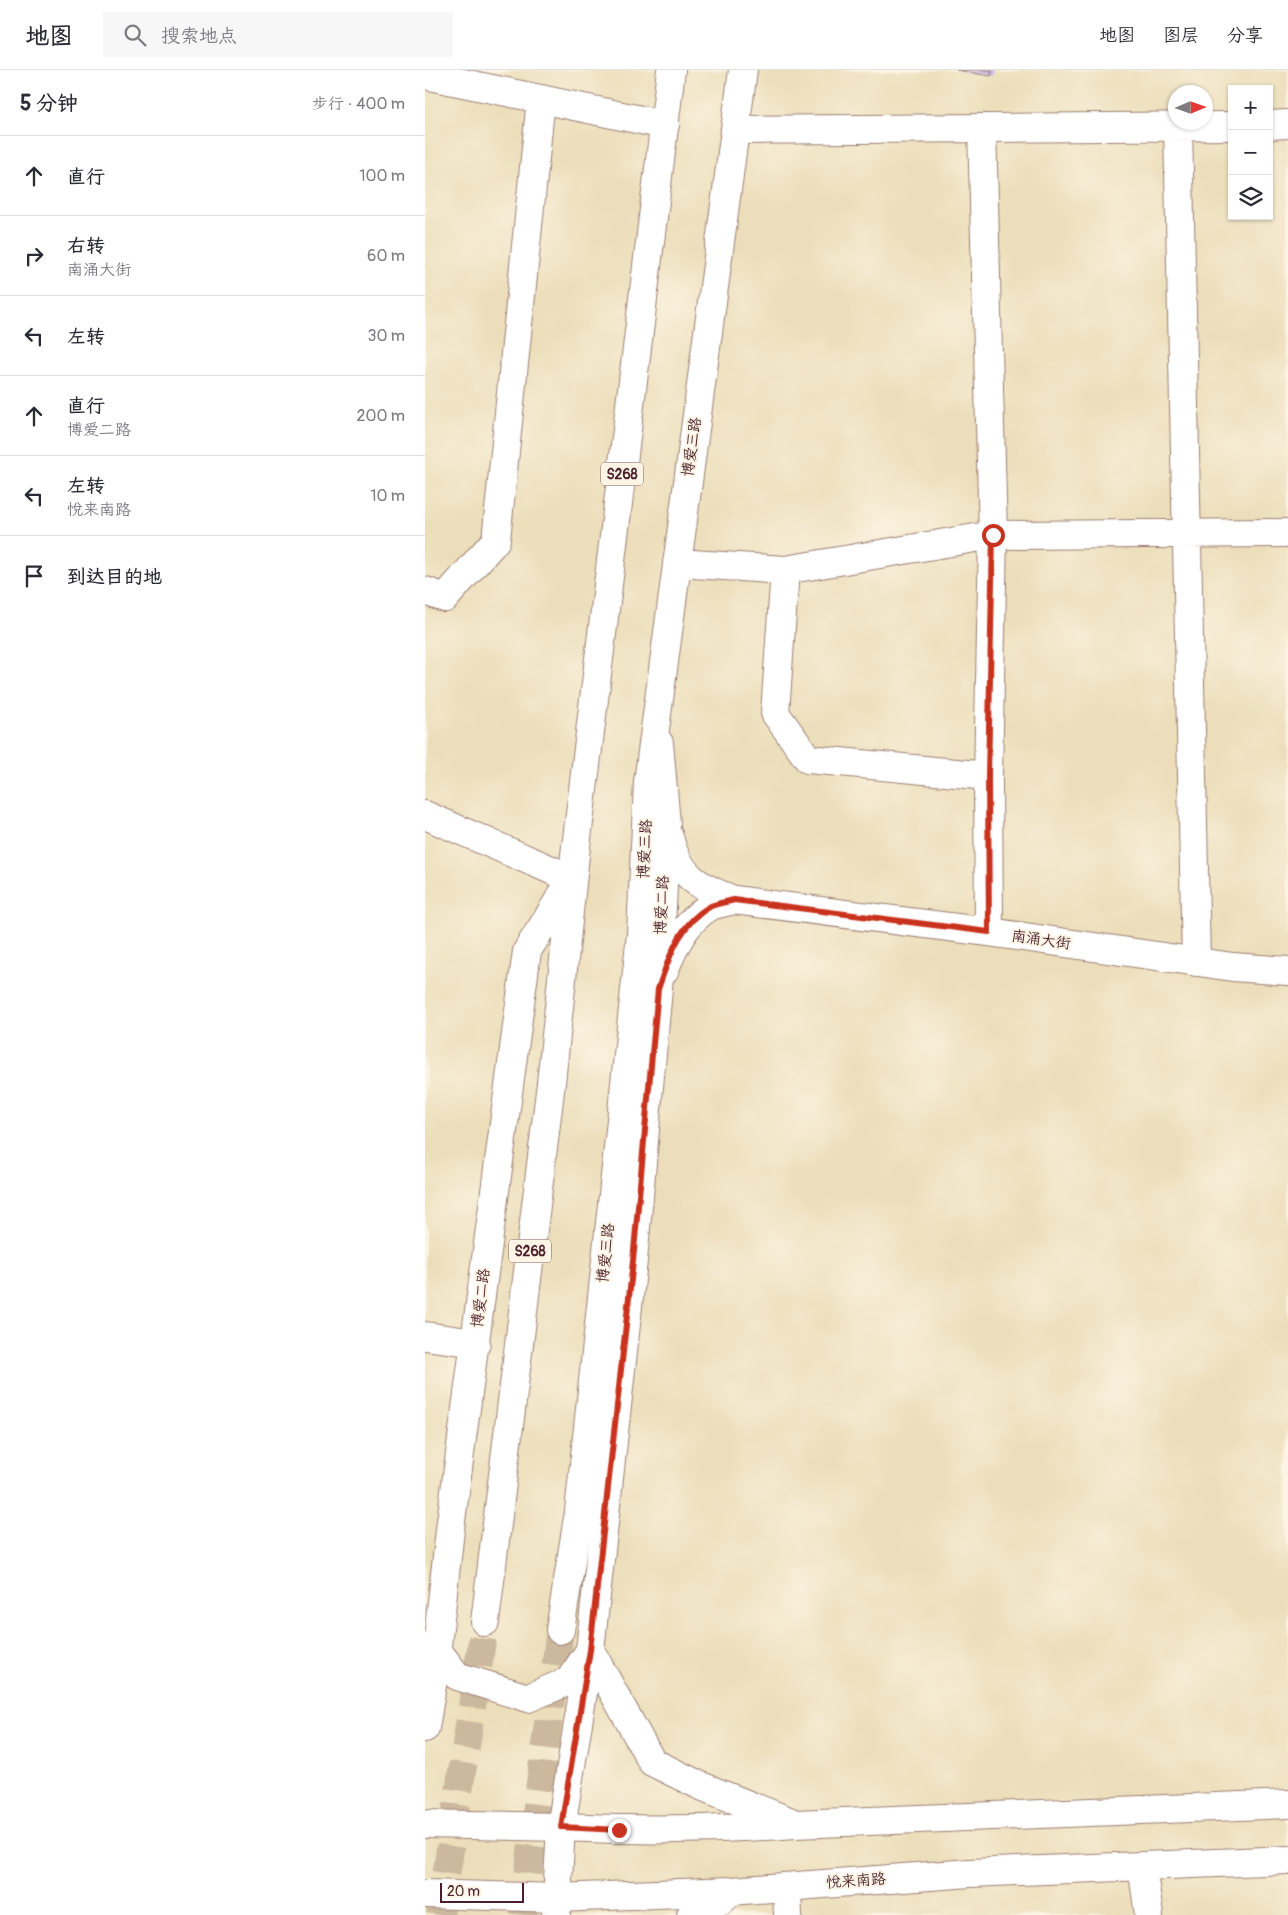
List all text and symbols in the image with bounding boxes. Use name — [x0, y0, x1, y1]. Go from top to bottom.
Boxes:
search box — [103, 12, 453, 57]
icon: search — [121, 21, 149, 49]
text: 地图 — [25, 22, 73, 51]
text: 搜索地点 — [161, 24, 237, 48]
text: 地图 — [1099, 24, 1135, 47]
text: 图层 — [1163, 24, 1199, 47]
text: 分享 — [1227, 24, 1263, 47]
north arrow — [1168, 85, 1213, 130]
map controls — [1228, 85, 1273, 220]
button: + — [1228, 85, 1273, 130]
text: 5 分钟 — [20, 90, 78, 117]
text: 步行 · 400 m — [312, 94, 405, 114]
button: − — [1228, 130, 1273, 175]
icon: ahead — [20, 162, 48, 190]
text: 直行 — [67, 165, 105, 189]
text: 100 m — [359, 166, 405, 186]
button: layers — [1228, 175, 1273, 220]
text: 右转 — [67, 234, 105, 258]
icon: right — [20, 242, 48, 270]
text: 60 m — [367, 246, 405, 266]
text: 南涌大街 — [67, 260, 131, 280]
icon: left — [20, 322, 48, 350]
text: 左转 — [67, 325, 105, 349]
text: 30 m — [367, 326, 405, 346]
text: 直行 — [67, 394, 105, 418]
icon: ahead — [20, 402, 48, 430]
text: 200 m — [357, 406, 405, 426]
street label: 博爱三路 — [678, 416, 706, 478]
text: 博爱二路 — [67, 420, 131, 440]
road number: S268 — [601, 462, 643, 486]
text: 左转 — [67, 474, 105, 498]
icon: left — [20, 482, 48, 510]
text: 10 m — [370, 486, 405, 506]
text: 悦来南路 — [67, 500, 131, 520]
route start — [982, 524, 1005, 547]
icon: arrive — [20, 562, 48, 590]
text: 到达目的地 — [67, 565, 162, 589]
street label: 博爱三路 — [634, 819, 656, 879]
street label: 博爱二路 — [651, 875, 673, 935]
street label: 南涌大街 — [1010, 926, 1072, 954]
street label: 博爱三路 — [593, 1222, 619, 1284]
road number: S268 — [509, 1240, 551, 1262]
street label: 博爱二路 — [468, 1267, 494, 1329]
route end — [608, 1819, 631, 1842]
street label: 悦来南路 — [825, 1869, 887, 1893]
scale bar — [440, 1880, 524, 1903]
text: 20 m — [447, 1883, 480, 1900]

